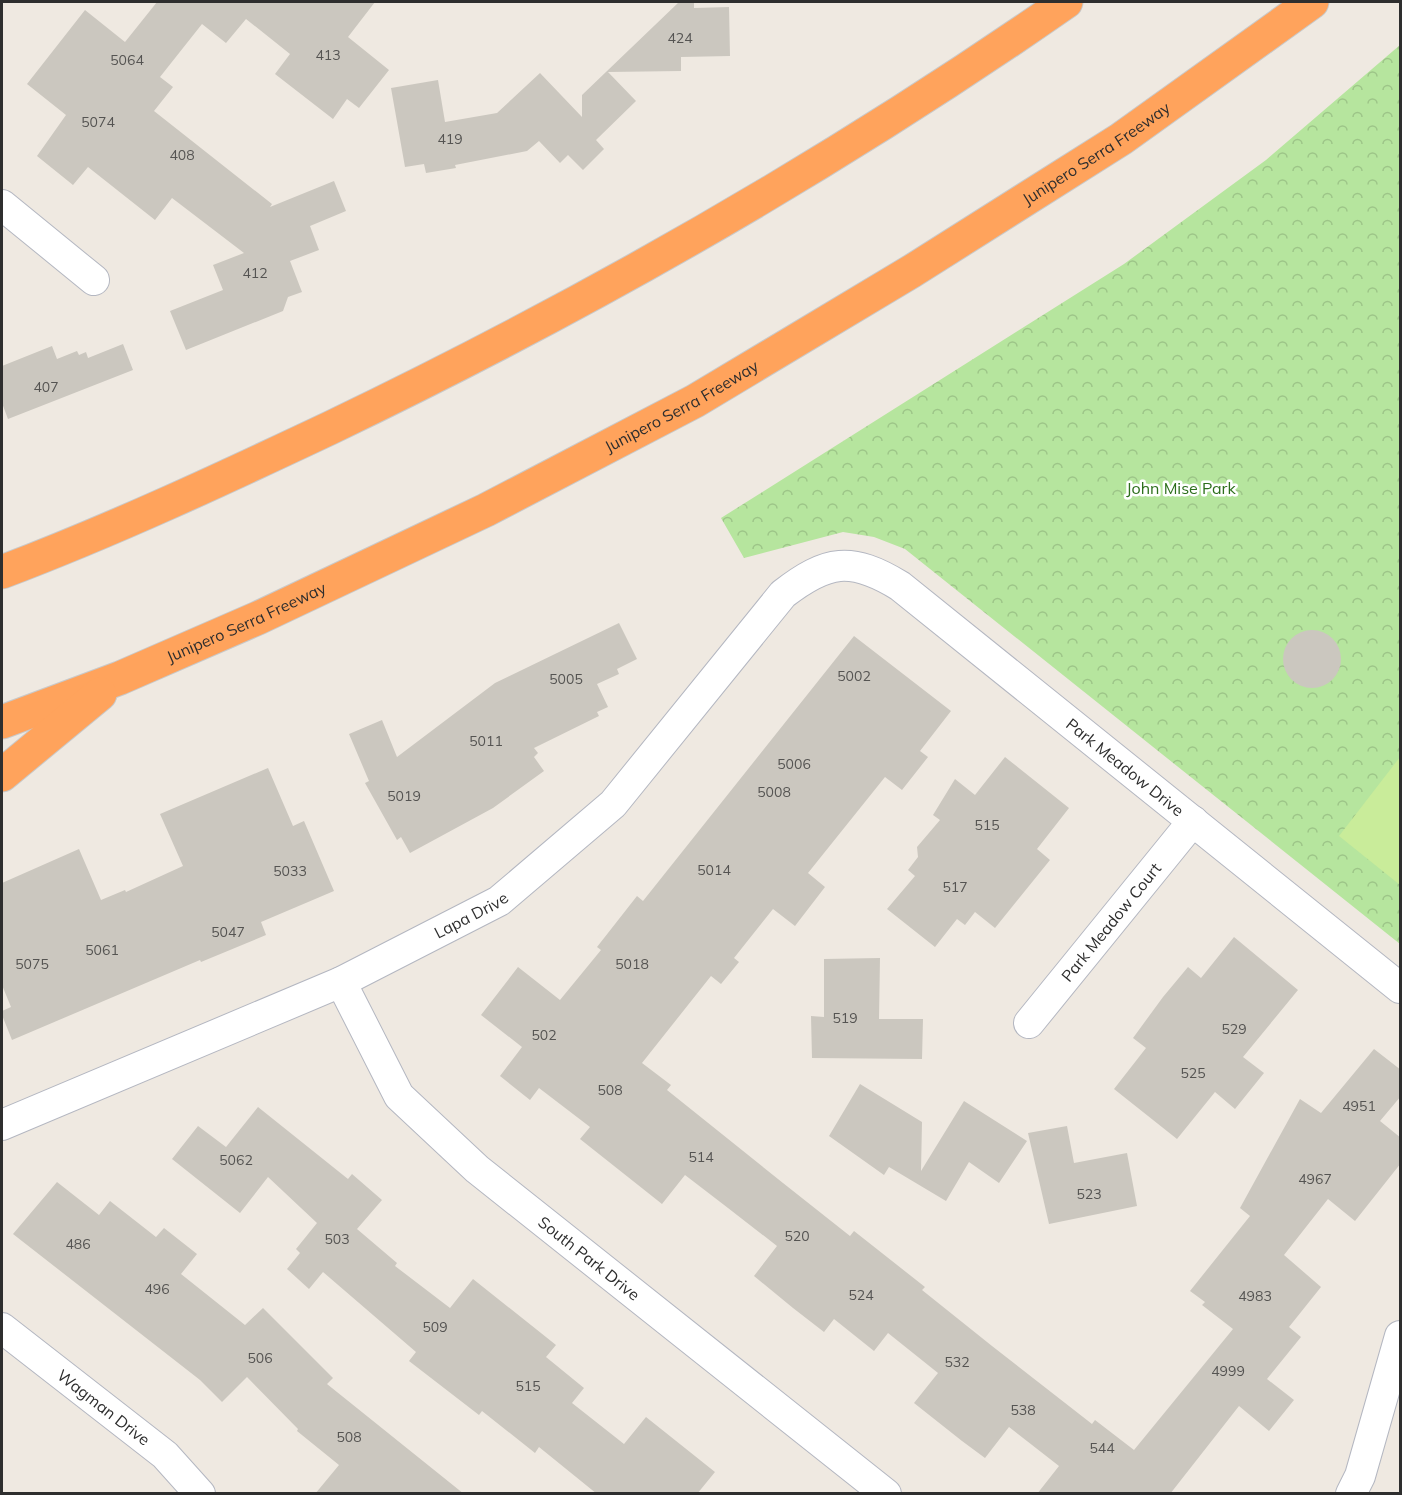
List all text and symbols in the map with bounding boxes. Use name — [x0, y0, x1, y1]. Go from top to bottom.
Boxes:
house number: 424 — [667, 29, 693, 47]
house number: 413 — [315, 46, 341, 64]
house number: 5064 — [110, 51, 144, 69]
street label: Junipero Serra Freeway — [1018, 97, 1174, 209]
house number: 5074 — [81, 113, 115, 131]
house number: 419 — [437, 130, 463, 148]
house number: 408 — [169, 146, 195, 164]
house number: 412 — [242, 264, 268, 282]
street label: Junipero Serra Freeway — [601, 355, 762, 456]
house number: 407 — [33, 378, 59, 396]
park label: John Mise Park — [1126, 478, 1236, 498]
street label: Junipero Serra Freeway — [163, 577, 330, 667]
house number: 5002 — [837, 667, 871, 685]
house number: 5005 — [549, 670, 583, 688]
street label: Park Meadow Drive — [1062, 714, 1188, 820]
house number: 5011 — [469, 732, 503, 750]
house number: 5006 — [777, 755, 811, 773]
house number: 5008 — [757, 783, 791, 801]
house number: 5019 — [387, 787, 421, 805]
house number: 515 — [974, 816, 1000, 834]
street label: Park Meadow Court — [1057, 858, 1165, 986]
house number: 5014 — [697, 861, 731, 879]
house number: 5033 — [273, 862, 307, 880]
house number: 517 — [942, 878, 968, 896]
street label: Lapa Drive — [431, 888, 512, 943]
house number: 5047 — [211, 923, 245, 941]
house number: 5061 — [85, 941, 119, 959]
house number: 5075 — [15, 955, 49, 973]
house number: 5018 — [615, 955, 649, 973]
house number: 519 — [832, 1009, 858, 1027]
house number: 529 — [1221, 1020, 1247, 1038]
house number: 502 — [531, 1026, 557, 1044]
house number: 525 — [1180, 1064, 1206, 1082]
house number: 508 — [597, 1081, 623, 1099]
house number: 4951 — [1342, 1097, 1376, 1115]
house number: 514 — [688, 1148, 714, 1166]
house number: 5062 — [219, 1151, 253, 1169]
house number: 4967 — [1298, 1170, 1332, 1188]
house number: 523 — [1076, 1185, 1102, 1203]
street label: South Park Drive — [534, 1212, 644, 1305]
house number: 520 — [784, 1227, 810, 1245]
house number: 503 — [324, 1230, 350, 1248]
house number: 486 — [65, 1235, 91, 1253]
house number: 496 — [144, 1280, 170, 1298]
house number: 524 — [848, 1286, 874, 1304]
house number: 4983 — [1238, 1287, 1272, 1305]
house number: 509 — [422, 1318, 448, 1336]
house number: 506 — [247, 1349, 273, 1367]
house number: 532 — [944, 1353, 970, 1371]
house number: 4999 — [1211, 1362, 1245, 1380]
street label: Wagman Drive — [53, 1365, 154, 1450]
house number: 515 — [515, 1377, 541, 1395]
house number: 538 — [1010, 1401, 1036, 1419]
house number: 508 — [336, 1428, 362, 1446]
house number: 544 — [1089, 1439, 1115, 1457]

